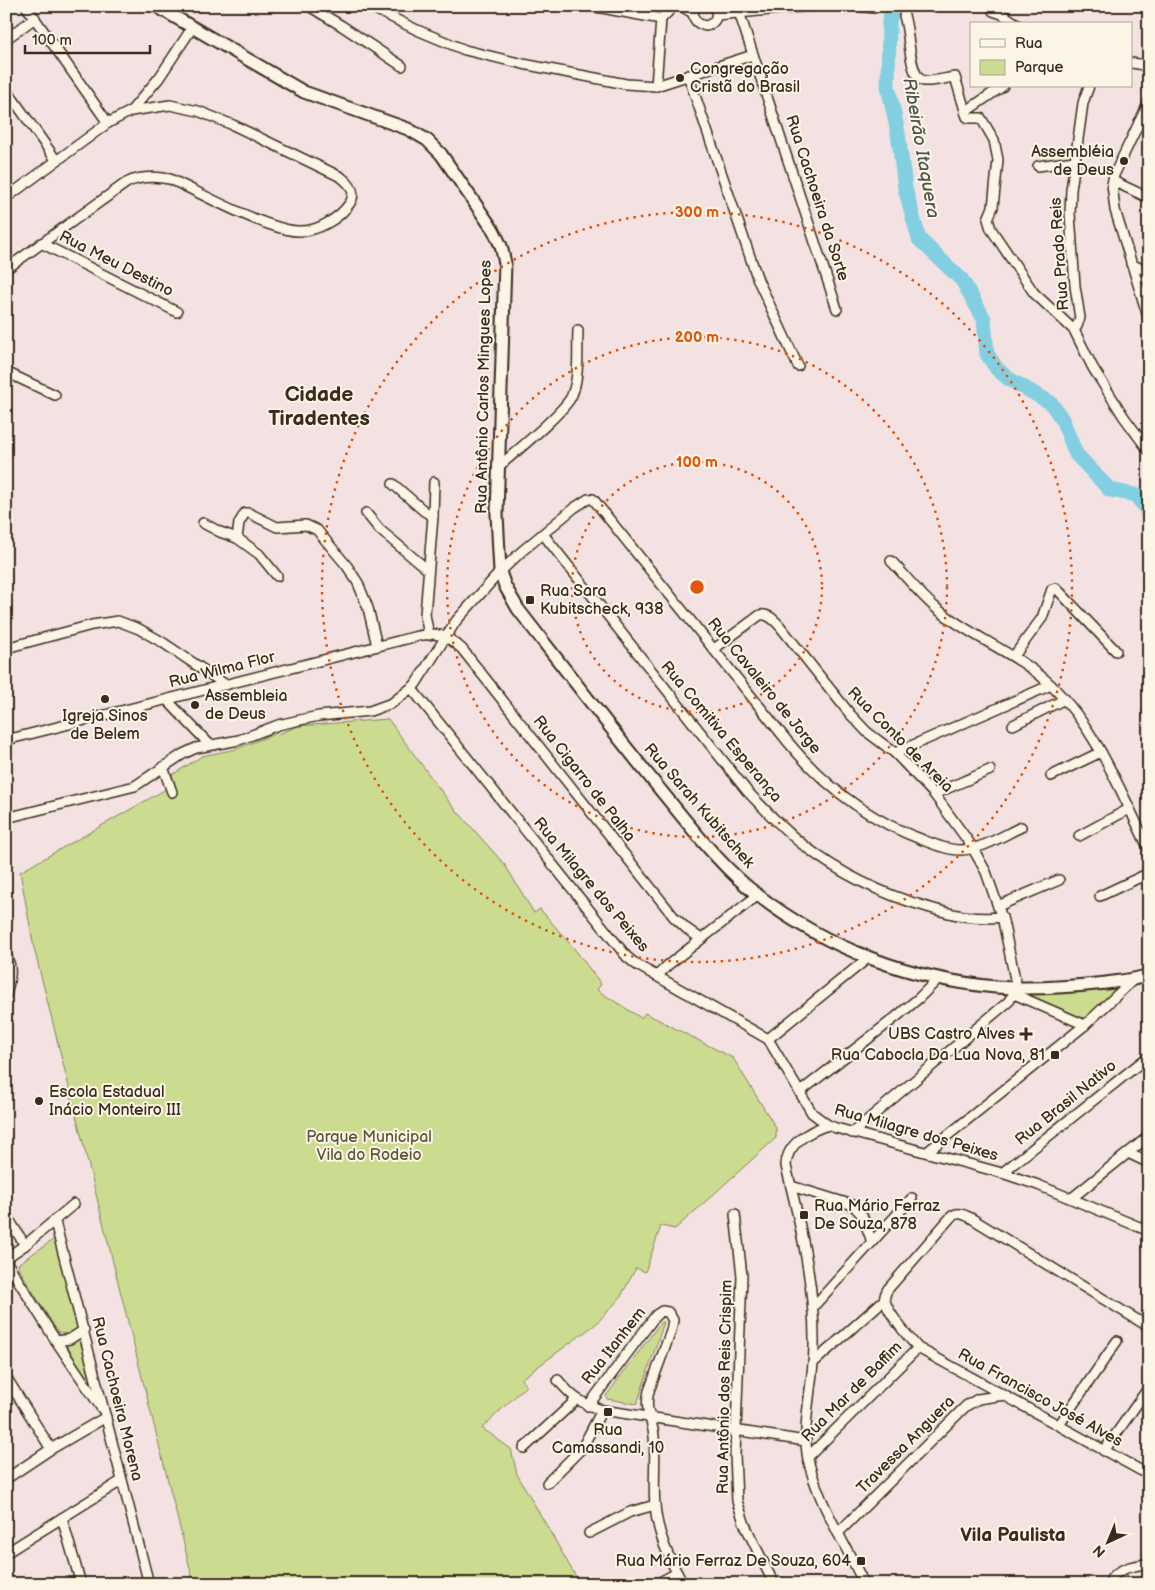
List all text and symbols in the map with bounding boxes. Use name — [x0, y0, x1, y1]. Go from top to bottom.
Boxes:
scale bar — [25, 22, 150, 54]
legend — [970, 22, 1132, 88]
text: 100 m — [32, 31, 72, 50]
text: Rua — [1015, 34, 1043, 53]
text: Parque — [1015, 58, 1064, 77]
place label: Congregação Cristã do Brasil — [690, 60, 800, 97]
marker: Congregação Cristã do Brasil — [674, 72, 686, 84]
water label: Ribeirão Itaquera — [898, 76, 944, 220]
street label: Rua Cachoeira da Sorte — [781, 113, 853, 284]
place label: Assembléia de Deus — [1031, 143, 1114, 180]
marker: Assembléia de Deus — [1118, 155, 1130, 167]
street label: Rua Prado Reis — [1047, 197, 1073, 311]
text: 300 m — [675, 203, 719, 222]
street label: Rua Meu Destino — [56, 227, 176, 301]
street label: Rua Antônio Carlos Mingues Lopes — [472, 260, 496, 514]
text: 200 m — [675, 328, 719, 347]
district label: Cidade Tiradentes — [268, 382, 370, 431]
text: 100 m — [676, 453, 718, 472]
centre of rings — [688, 578, 706, 596]
place label: Rua Sara Kubitscheck, 938 — [540, 582, 664, 619]
marker: Rua Sara Kubitscheck, 938 — [524, 594, 536, 606]
street label: Rua Cavaleiro de Jorge — [703, 614, 825, 758]
street label: Rua Wilma Flor — [167, 648, 277, 692]
street label: Rua Comitiva Esperança — [656, 658, 786, 806]
street label: Rua Conto de Areia — [843, 683, 957, 797]
place label: Assembleia de Deus — [205, 687, 288, 724]
marker: Igreja Sinos de Belem — [99, 693, 111, 705]
marker: Assembleia de Deus — [189, 699, 201, 711]
place label: Igreja Sinos de Belem — [62, 707, 148, 744]
street label: Rua Cigarro de Palha — [529, 712, 639, 846]
street label: Rua Sarah Kubitschek — [640, 740, 758, 872]
street label: Rua Milagre dos Peixes — [529, 814, 653, 956]
place label: UBS Castro Alves — [888, 1025, 1015, 1044]
marker: UBS Castro Alves — [1019, 1027, 1033, 1041]
place label: Rua Cabocla Da Lua Nova, 81 — [831, 1046, 1045, 1065]
marker: Rua Cabocla Da Lua Nova, 81 — [1049, 1049, 1061, 1061]
street label: Rua Brasil Nativo — [1012, 1056, 1120, 1150]
place label: Escola Estadual Inácio Monteiro III — [49, 1083, 181, 1120]
marker: Escola Estadual Inácio Monteiro III — [33, 1095, 45, 1107]
street label: Rua Milagre dos Peixes — [832, 1100, 1000, 1166]
park label: Parque Municipal Vila do Rodeio — [306, 1128, 432, 1165]
place label: Rua Mário Ferraz De Souza, 878 — [814, 1197, 940, 1234]
marker: Rua Mário Ferraz De Souza, 878 — [798, 1209, 810, 1221]
street label: Rua Antônio dos Reis Crispim — [714, 1280, 736, 1494]
street label: Rua Itanhem — [578, 1304, 650, 1388]
street label: Rua Cachoeira Morena — [87, 1315, 147, 1483]
street label: Rua Mar de Baffim — [798, 1338, 906, 1446]
street label: Rua Francisco José Alves — [954, 1345, 1126, 1451]
street label: Travessa Anguera — [853, 1392, 959, 1498]
marker: Rua Camassandi, 10 — [602, 1406, 614, 1418]
place label: Rua Camassandi, 10 — [552, 1421, 664, 1458]
north arrow — [1082, 1518, 1132, 1568]
district label: Vila Paulista — [960, 1524, 1066, 1547]
text: N — [1090, 1541, 1109, 1561]
place label: Rua Mário Ferraz De Souza, 604 — [616, 1552, 851, 1571]
marker: Rua Mário Ferraz De Souza, 604 — [855, 1555, 867, 1567]

